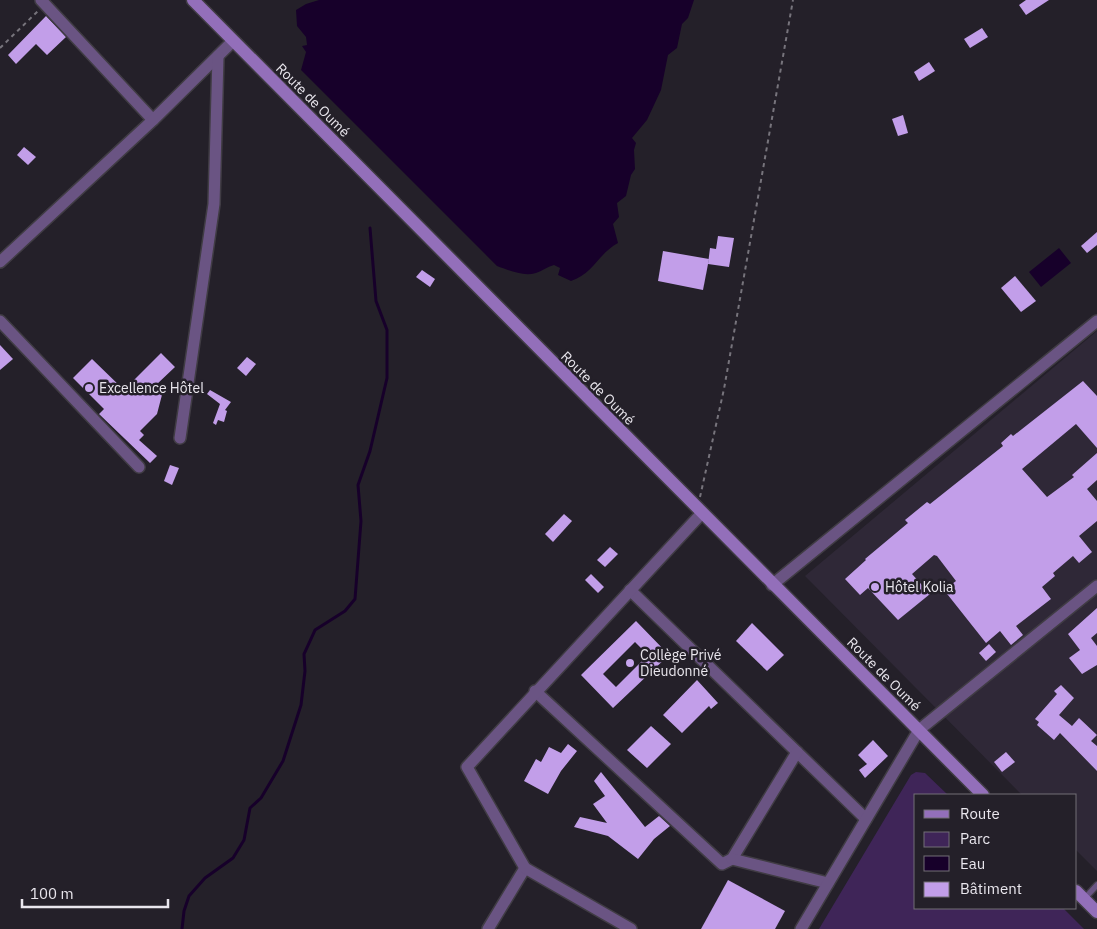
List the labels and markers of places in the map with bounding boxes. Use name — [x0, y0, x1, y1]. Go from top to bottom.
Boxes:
place label: Excellence Hôtel — [99, 379, 204, 397]
marker: Excellence Hôtel — [83, 382, 95, 394]
place label: Hôtel Kolia — [885, 578, 954, 596]
marker: Hôtel Kolia — [869, 581, 881, 593]
place label: Collège Privé Dieudonné — [640, 646, 722, 680]
marker: Collège Privé Dieudonné — [624, 657, 636, 669]

